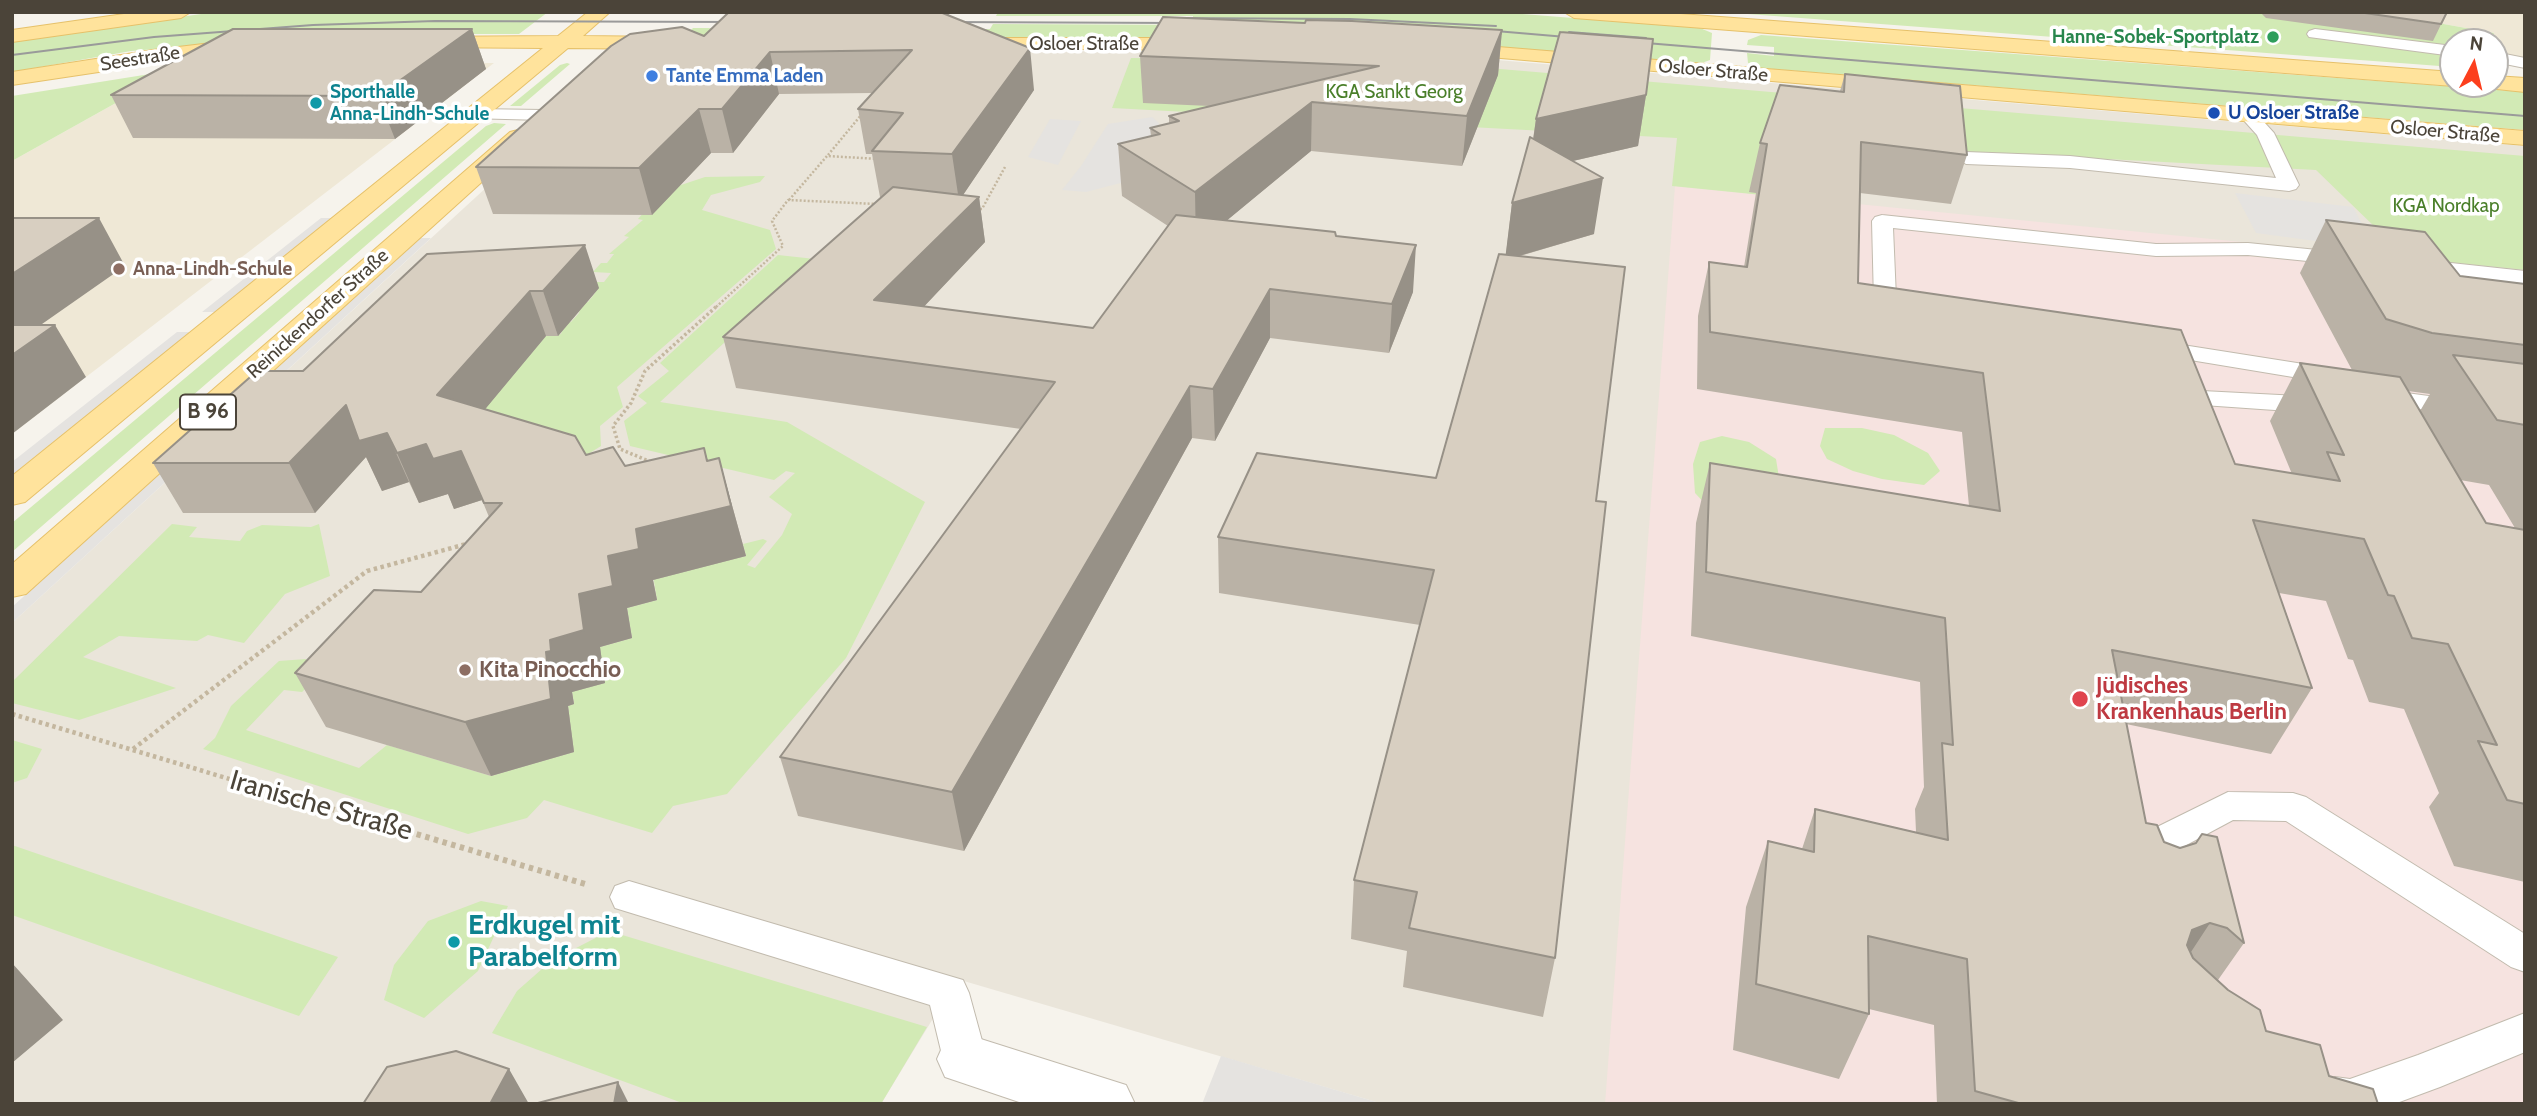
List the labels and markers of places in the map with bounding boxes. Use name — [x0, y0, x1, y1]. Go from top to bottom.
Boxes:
place label: Hanne-Sobek-Sportplatz — [2052, 26, 2259, 48]
marker: Hanne-Sobek-Sportplatz — [2265, 29, 2281, 45]
place label: Tante Emma Laden — [666, 65, 823, 87]
marker: Tante Emma Laden — [644, 68, 660, 84]
place label: Sporthalle Anna-Lindh-Schule — [330, 81, 489, 125]
marker: Sporthalle Anna-Lindh-Schule — [308, 95, 324, 111]
place label: U Osloer Straße — [2228, 102, 2359, 124]
marker: U Osloer Straße — [2206, 105, 2222, 121]
place label: Anna-Lindh-Schule — [133, 258, 292, 280]
marker: Anna-Lindh-Schule — [111, 261, 127, 277]
place label: Kita Pinocchio — [479, 656, 621, 684]
marker: Kita Pinocchio — [457, 662, 473, 678]
place label: Jüdisches Krankenhaus Berlin — [2096, 672, 2287, 726]
marker: Jüdisches Krankenhaus Berlin — [2070, 689, 2090, 709]
place label: Erdkugel mit Parabelform — [468, 909, 620, 975]
marker: Erdkugel mit Parabelform — [446, 934, 462, 950]

